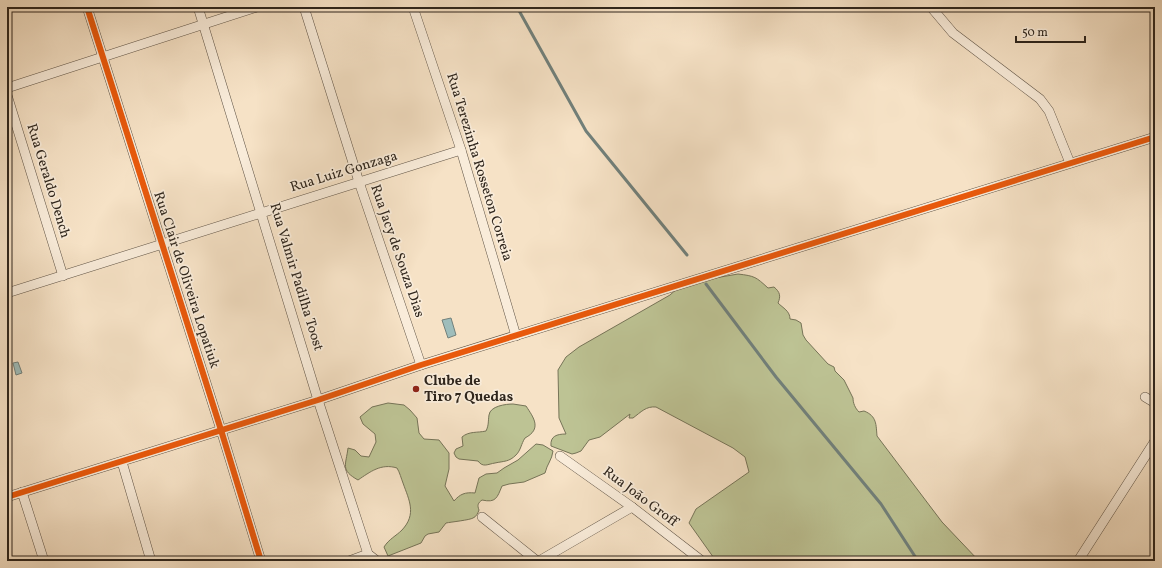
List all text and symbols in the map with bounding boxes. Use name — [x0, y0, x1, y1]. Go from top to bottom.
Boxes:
scale bar — [1016, 18, 1085, 44]
text: 50 m — [1022, 25, 1048, 41]
street label: Rua Terezinha Rosseton Correia — [441, 71, 517, 263]
street label: Rua Geraldo Dench — [22, 121, 74, 241]
street label: Rua Luiz Gonzaga — [288, 147, 400, 197]
street label: Rua Jacy de Souza Dias — [365, 182, 429, 320]
street label: Rua Clair de Oliveira Lopatiuk — [148, 189, 224, 371]
street label: Rua Valmir Padilha Toost — [264, 201, 328, 353]
place label: Clube de Tiro 7 Quedas — [424, 372, 513, 407]
marker: Clube de Tiro 7 Quedas — [411, 384, 421, 394]
street label: Rua João Groff — [599, 463, 683, 532]

